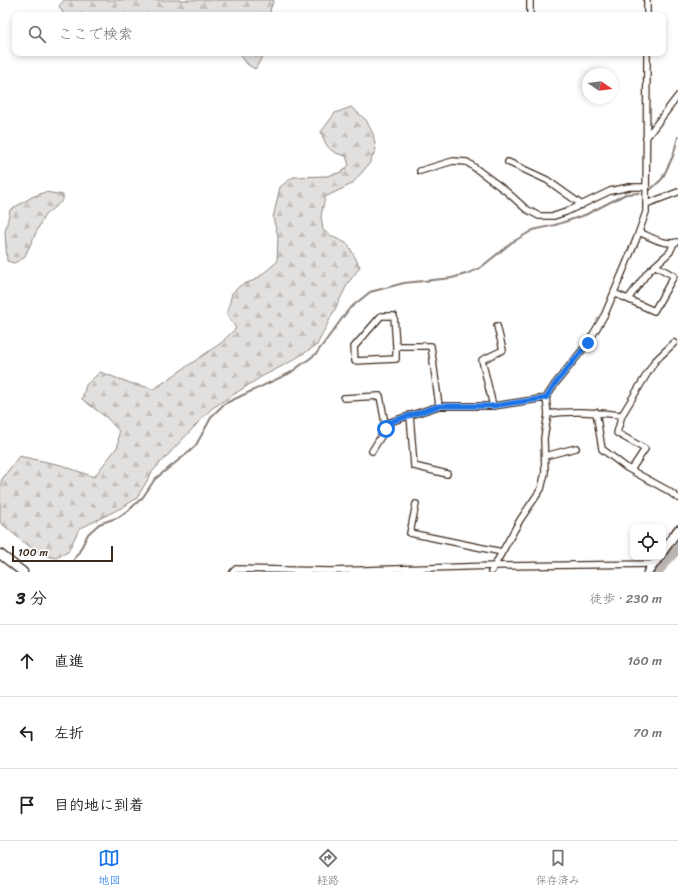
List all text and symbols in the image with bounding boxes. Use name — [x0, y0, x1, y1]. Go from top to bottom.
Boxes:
search box — [12, 12, 666, 56]
text: ここで検索 — [58, 21, 133, 47]
icon: search — [26, 23, 48, 45]
north arrow — [582, 68, 618, 104]
route end — [579, 334, 597, 352]
route start — [377, 420, 395, 438]
map controls — [630, 524, 666, 560]
button: locate — [630, 524, 666, 560]
text: 100 m — [18, 543, 48, 562]
scale bar — [12, 544, 113, 563]
text: 3 分 — [16, 583, 47, 613]
text: 徒歩 · 230 m — [590, 587, 662, 610]
text: 直進 — [54, 648, 84, 674]
text: 160 m — [627, 649, 662, 672]
icon: ahead — [16, 650, 38, 672]
text: 左折 — [54, 720, 84, 746]
text: 70 m — [633, 721, 662, 744]
icon: left — [16, 722, 38, 744]
text: 目的地に到着 — [54, 792, 144, 818]
icon: arrive — [16, 794, 38, 816]
tab: 地図 — [98, 847, 120, 890]
tab: 経路 — [317, 847, 339, 890]
tab: 保存済み — [536, 847, 580, 890]

